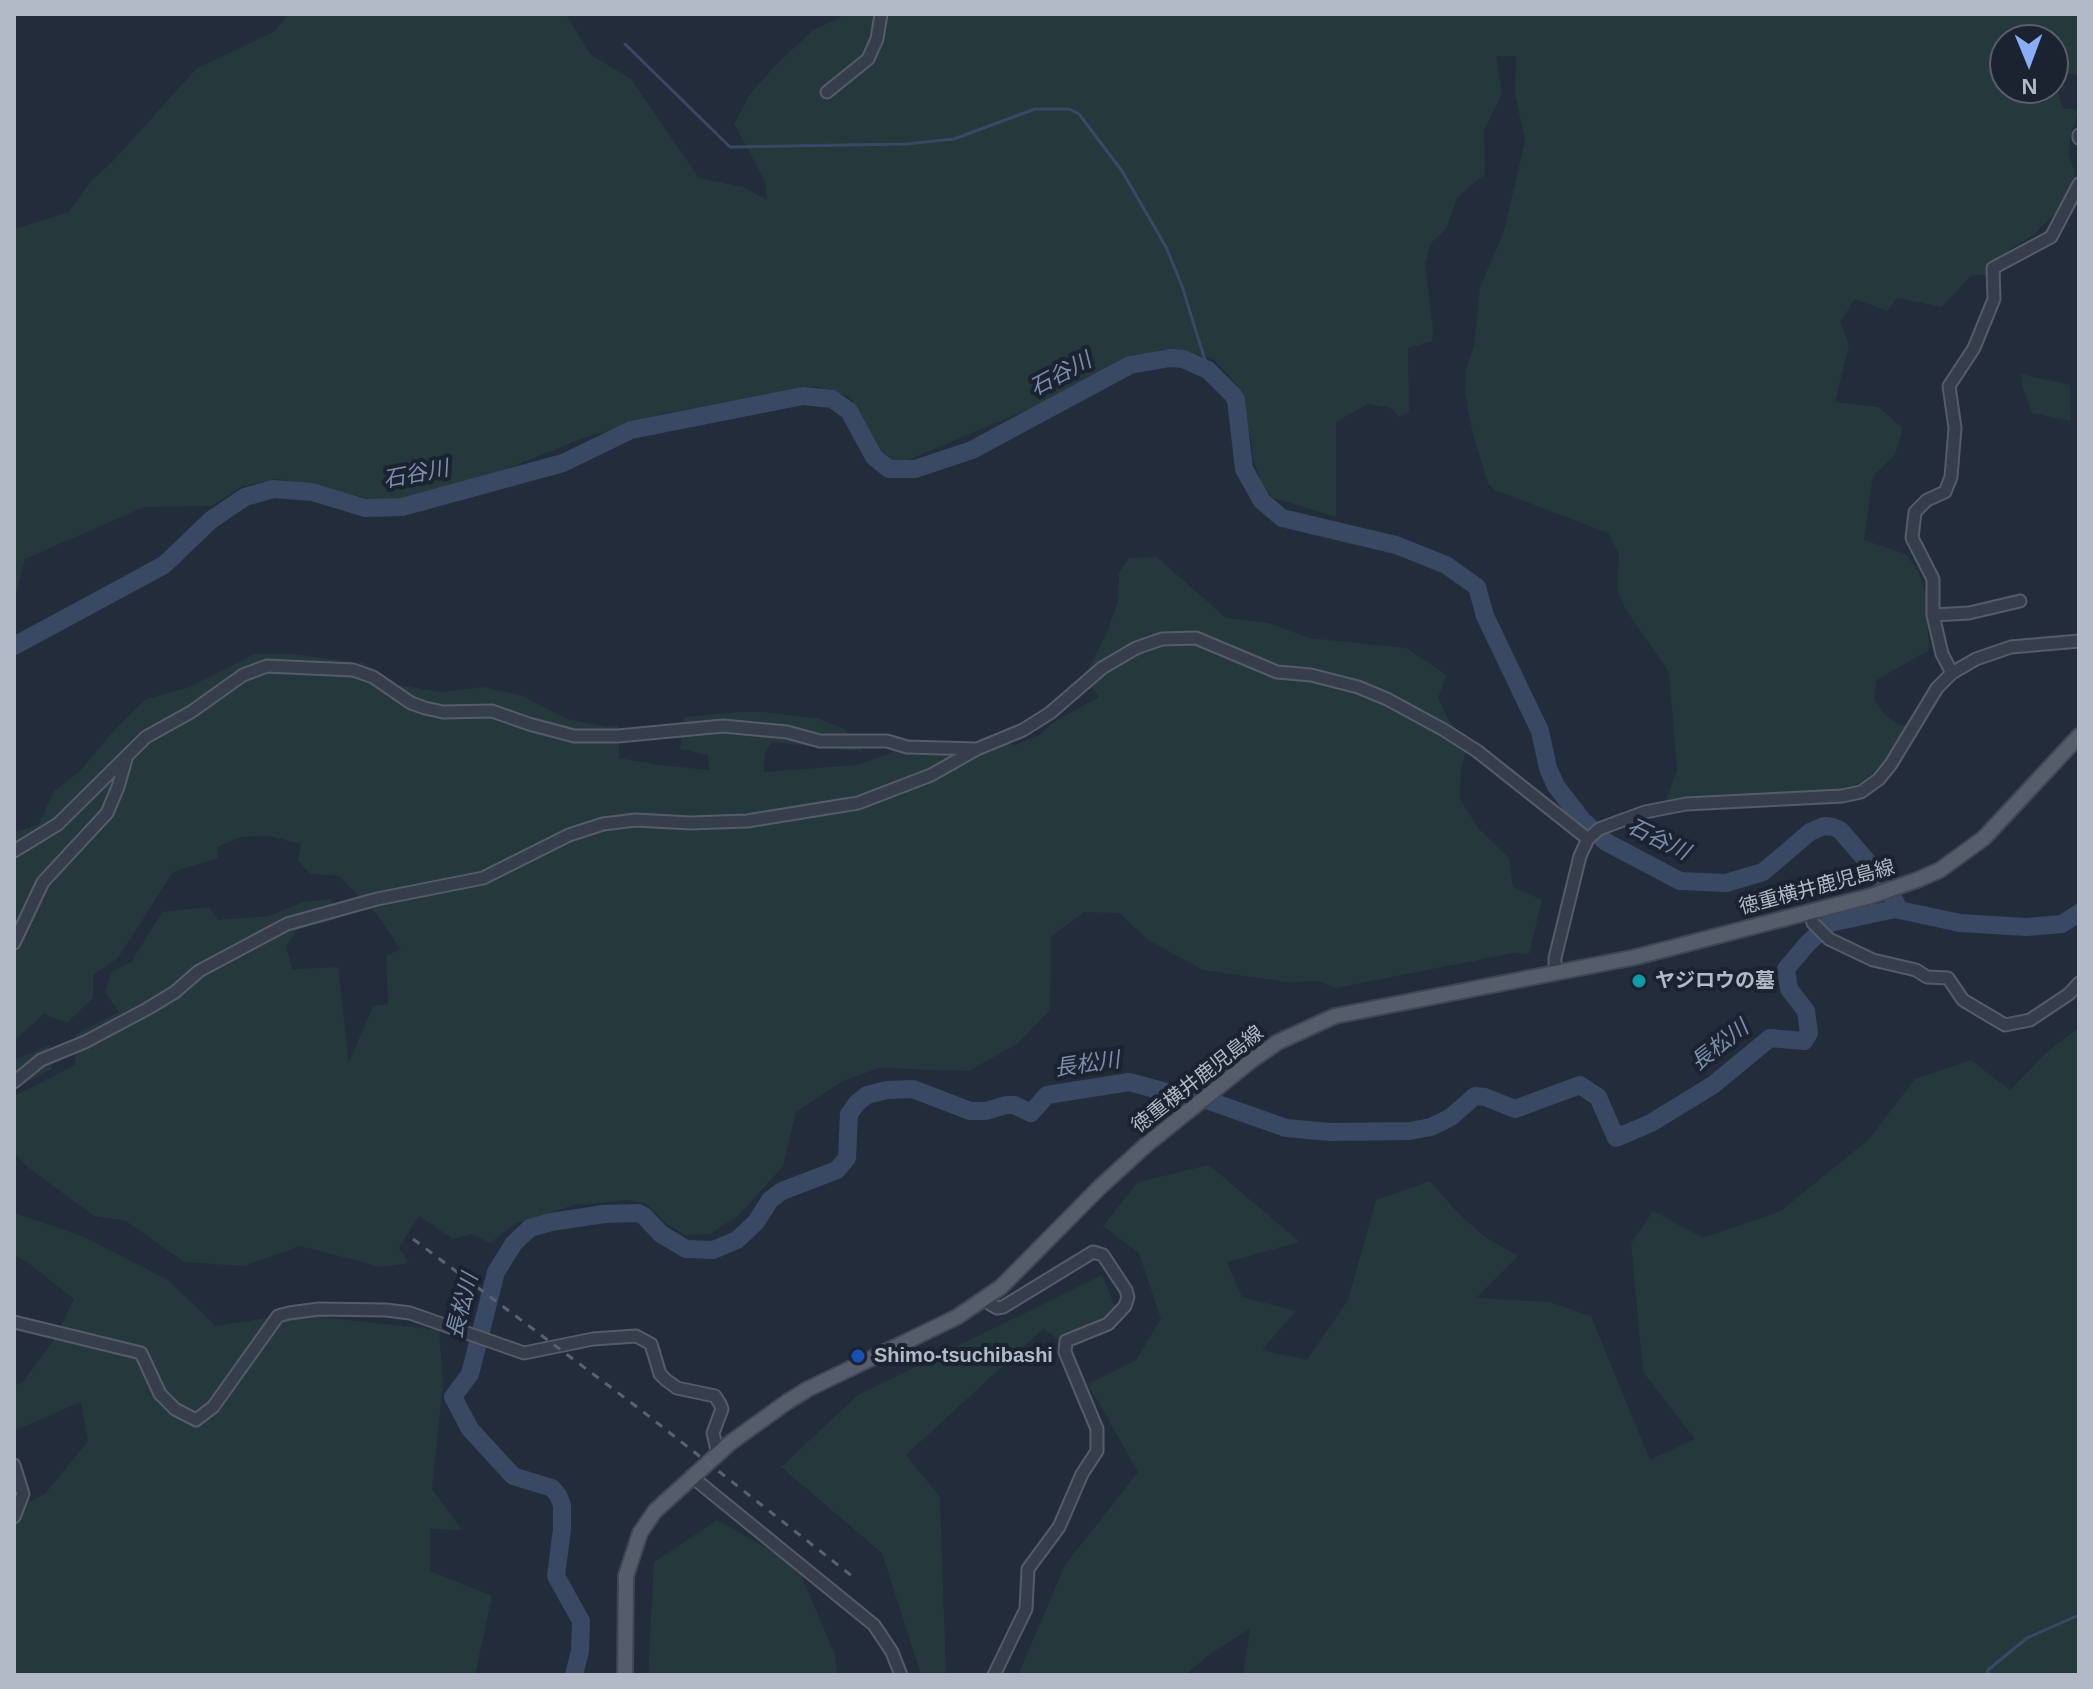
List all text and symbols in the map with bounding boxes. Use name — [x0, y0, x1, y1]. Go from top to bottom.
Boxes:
north arrow — [1989, 24, 2069, 104]
text: N — [2021, 74, 2038, 99]
water label: 石谷川 — [1026, 348, 1096, 402]
water label: 石谷川 — [381, 456, 451, 494]
water label: 石谷川 — [1623, 814, 1693, 866]
street label: 徳重横井鹿児島線 — [1737, 856, 1897, 920]
place label: ヤジロウの墓 — [1655, 969, 1775, 993]
marker: ヤジロウの墓 — [1630, 972, 1648, 990]
water label: 長松川 — [1686, 1015, 1754, 1077]
street label: 徳重横井鹿児島線 — [1128, 1021, 1268, 1139]
water label: 長松川 — [1052, 1047, 1122, 1083]
water label: 長松川 — [442, 1271, 484, 1341]
place label: Shimo-tsuchibashi — [874, 1344, 1053, 1368]
marker: Shimo-tsuchibashi — [849, 1347, 867, 1365]

